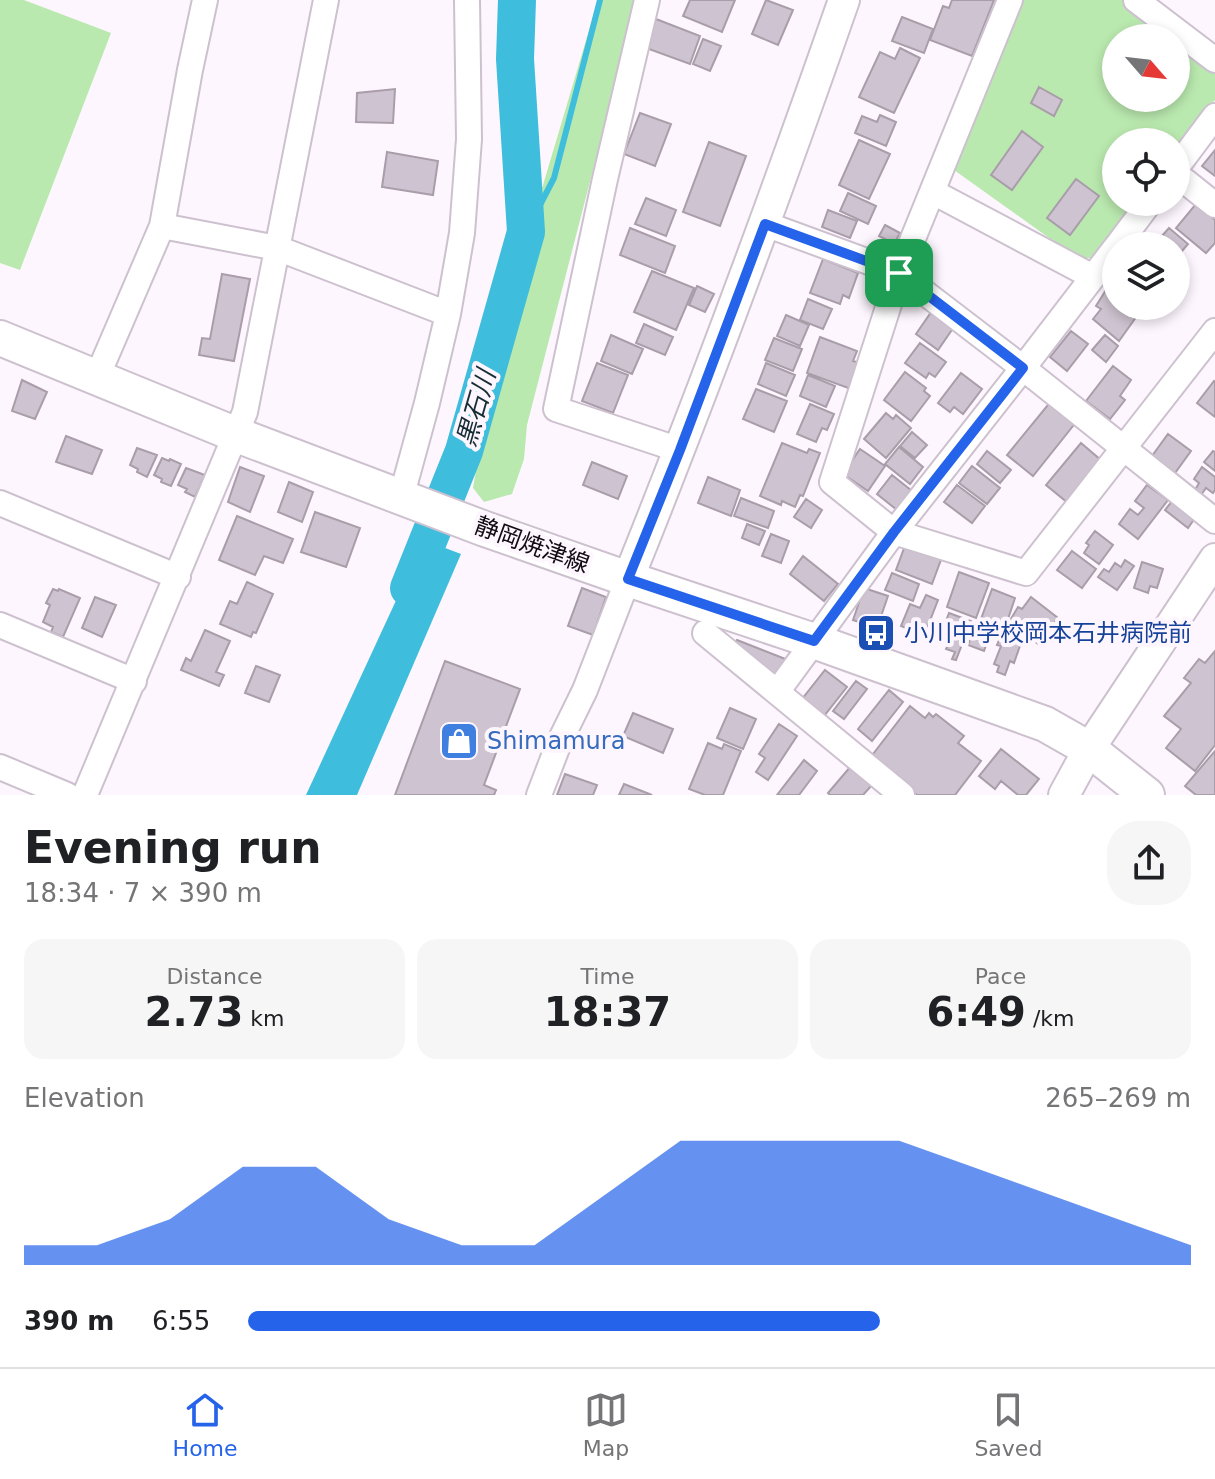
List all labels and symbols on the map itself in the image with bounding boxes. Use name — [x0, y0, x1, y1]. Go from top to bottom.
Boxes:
north arrow — [1102, 24, 1190, 112]
pin — [865, 239, 933, 307]
water label: 黒石川 — [451, 363, 502, 450]
street label: 静岡焼津線 — [471, 511, 593, 579]
bus stop icon: 小川中学校岡本石井病院前 — [855, 612, 897, 654]
place label: 小川中学校岡本石井病院前 — [904, 619, 1192, 647]
shop icon: Shimamura — [438, 720, 480, 762]
place label: Shimamura — [487, 727, 625, 755]

